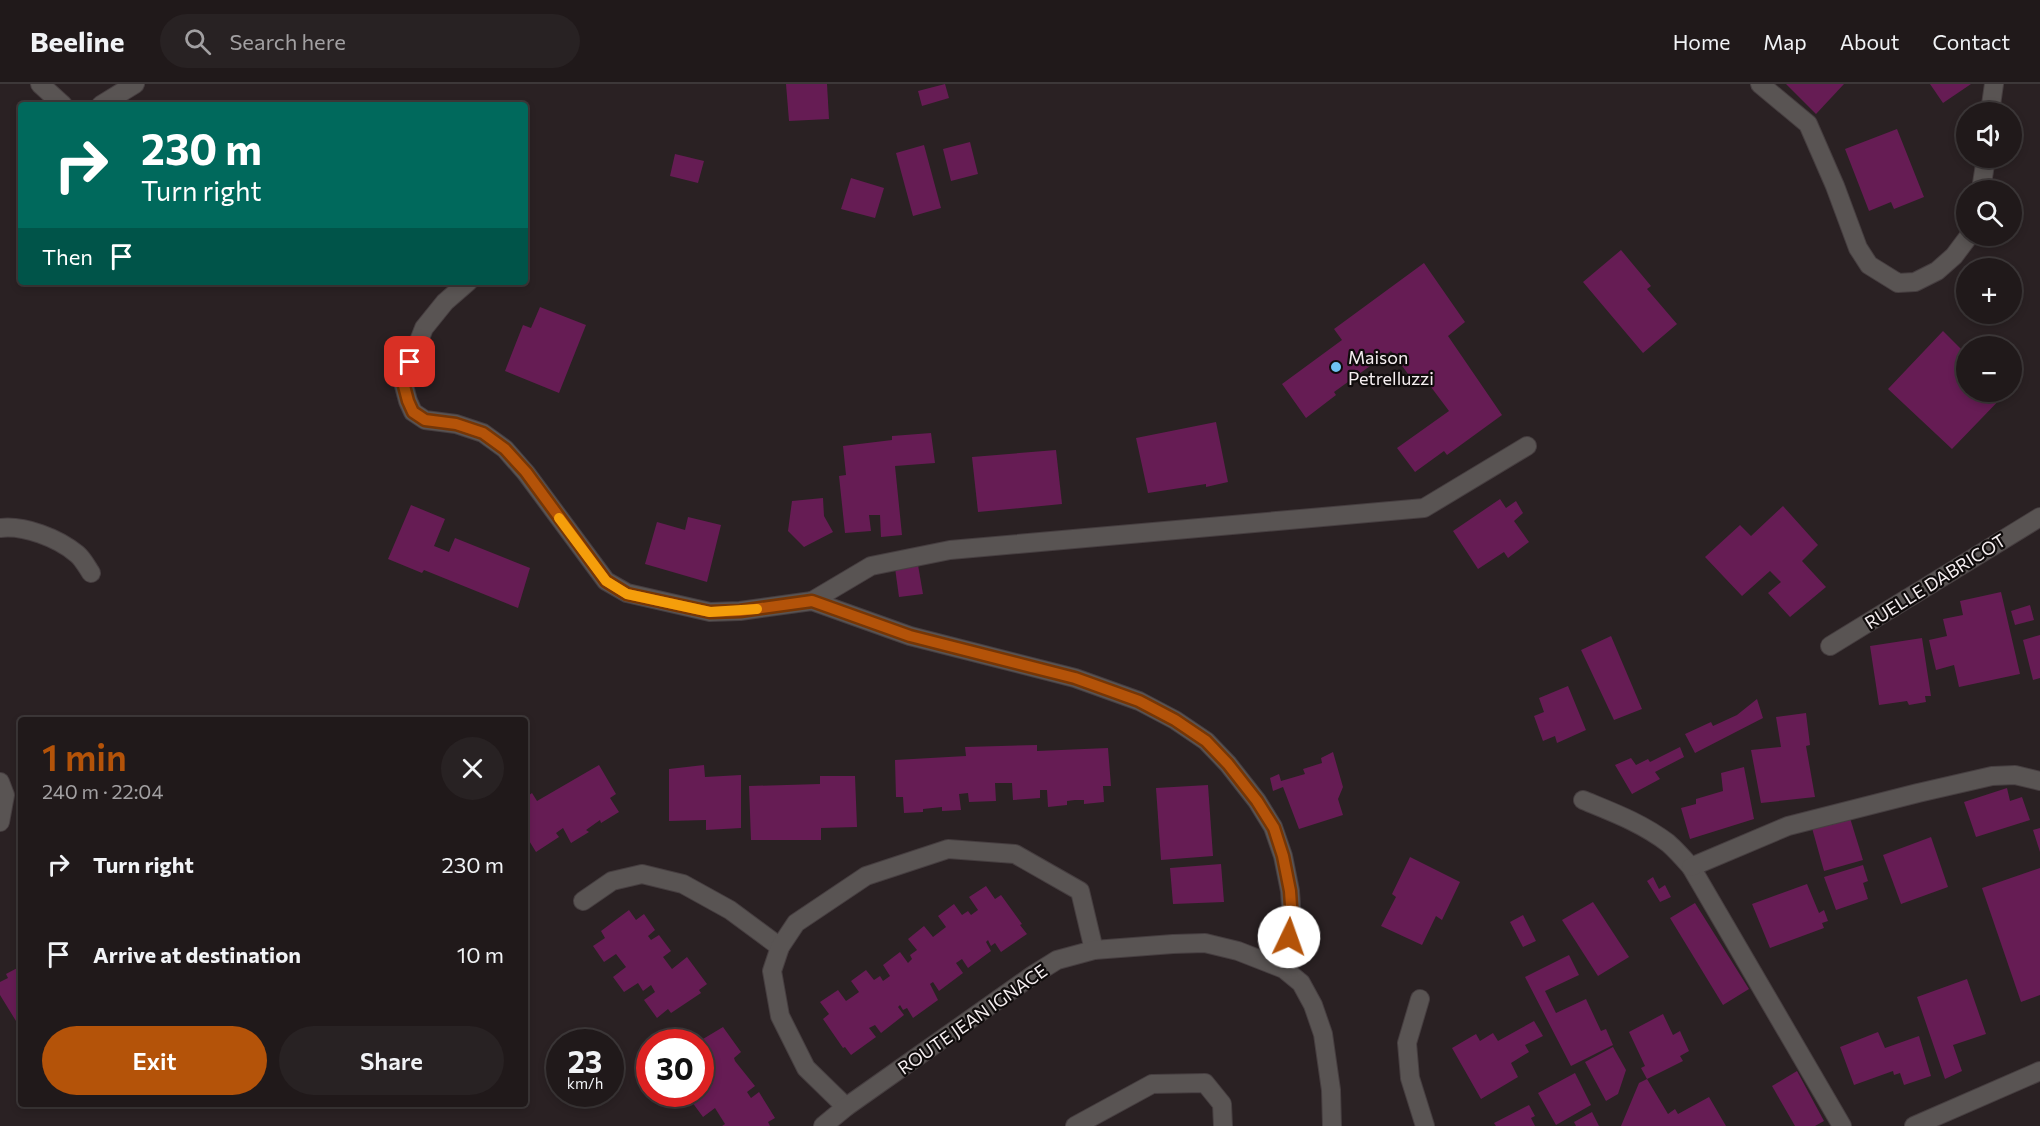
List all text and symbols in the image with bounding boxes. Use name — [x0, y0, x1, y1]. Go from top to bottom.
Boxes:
search box — [160, 14, 580, 68]
text: Beeline — [30, 24, 124, 58]
icon: search — [181, 25, 214, 58]
text: Search here — [229, 28, 346, 55]
text: Home — [1673, 29, 1730, 54]
text: Map — [1763, 29, 1807, 54]
text: About — [1840, 29, 1899, 54]
text: Contact — [1932, 29, 2010, 54]
map controls — [1956, 102, 2022, 402]
button: sound — [1956, 102, 2022, 168]
text: 230 m — [141, 122, 262, 174]
icon: right — [42, 126, 120, 204]
text: Turn right — [141, 174, 261, 207]
button: search — [1956, 180, 2022, 246]
icon: arrive — [105, 240, 138, 273]
text: Then — [42, 243, 93, 270]
button: + — [1956, 258, 2022, 324]
pin — [384, 336, 435, 387]
button: − — [1956, 336, 2022, 402]
icon: arrive — [393, 345, 426, 378]
place label: Maison Petrelluzzi — [1348, 346, 1434, 389]
marker: Maison Petrelluzzi — [1329, 360, 1343, 374]
street label: RUELLE DABRICOT — [1860, 529, 2010, 633]
text: 1 min — [42, 734, 127, 778]
button: close — [441, 737, 504, 800]
text: 240 m · 22:04 — [42, 779, 163, 803]
icon: right — [42, 848, 75, 881]
text: Turn right — [93, 851, 194, 878]
text: 230 m — [441, 851, 504, 878]
position arrow — [1257, 905, 1321, 969]
icon: arrive — [42, 938, 75, 971]
text: Arrive at destination — [93, 941, 301, 968]
text: 10 m — [457, 941, 504, 968]
street label: ROUTE JEAN IGNACE — [893, 959, 1051, 1079]
button: Exit — [42, 1026, 267, 1095]
button: Share — [279, 1026, 504, 1095]
speed limit sign: 30 — [636, 1029, 714, 1107]
text: 23 — [568, 1042, 602, 1079]
text: km/h — [567, 1074, 603, 1092]

